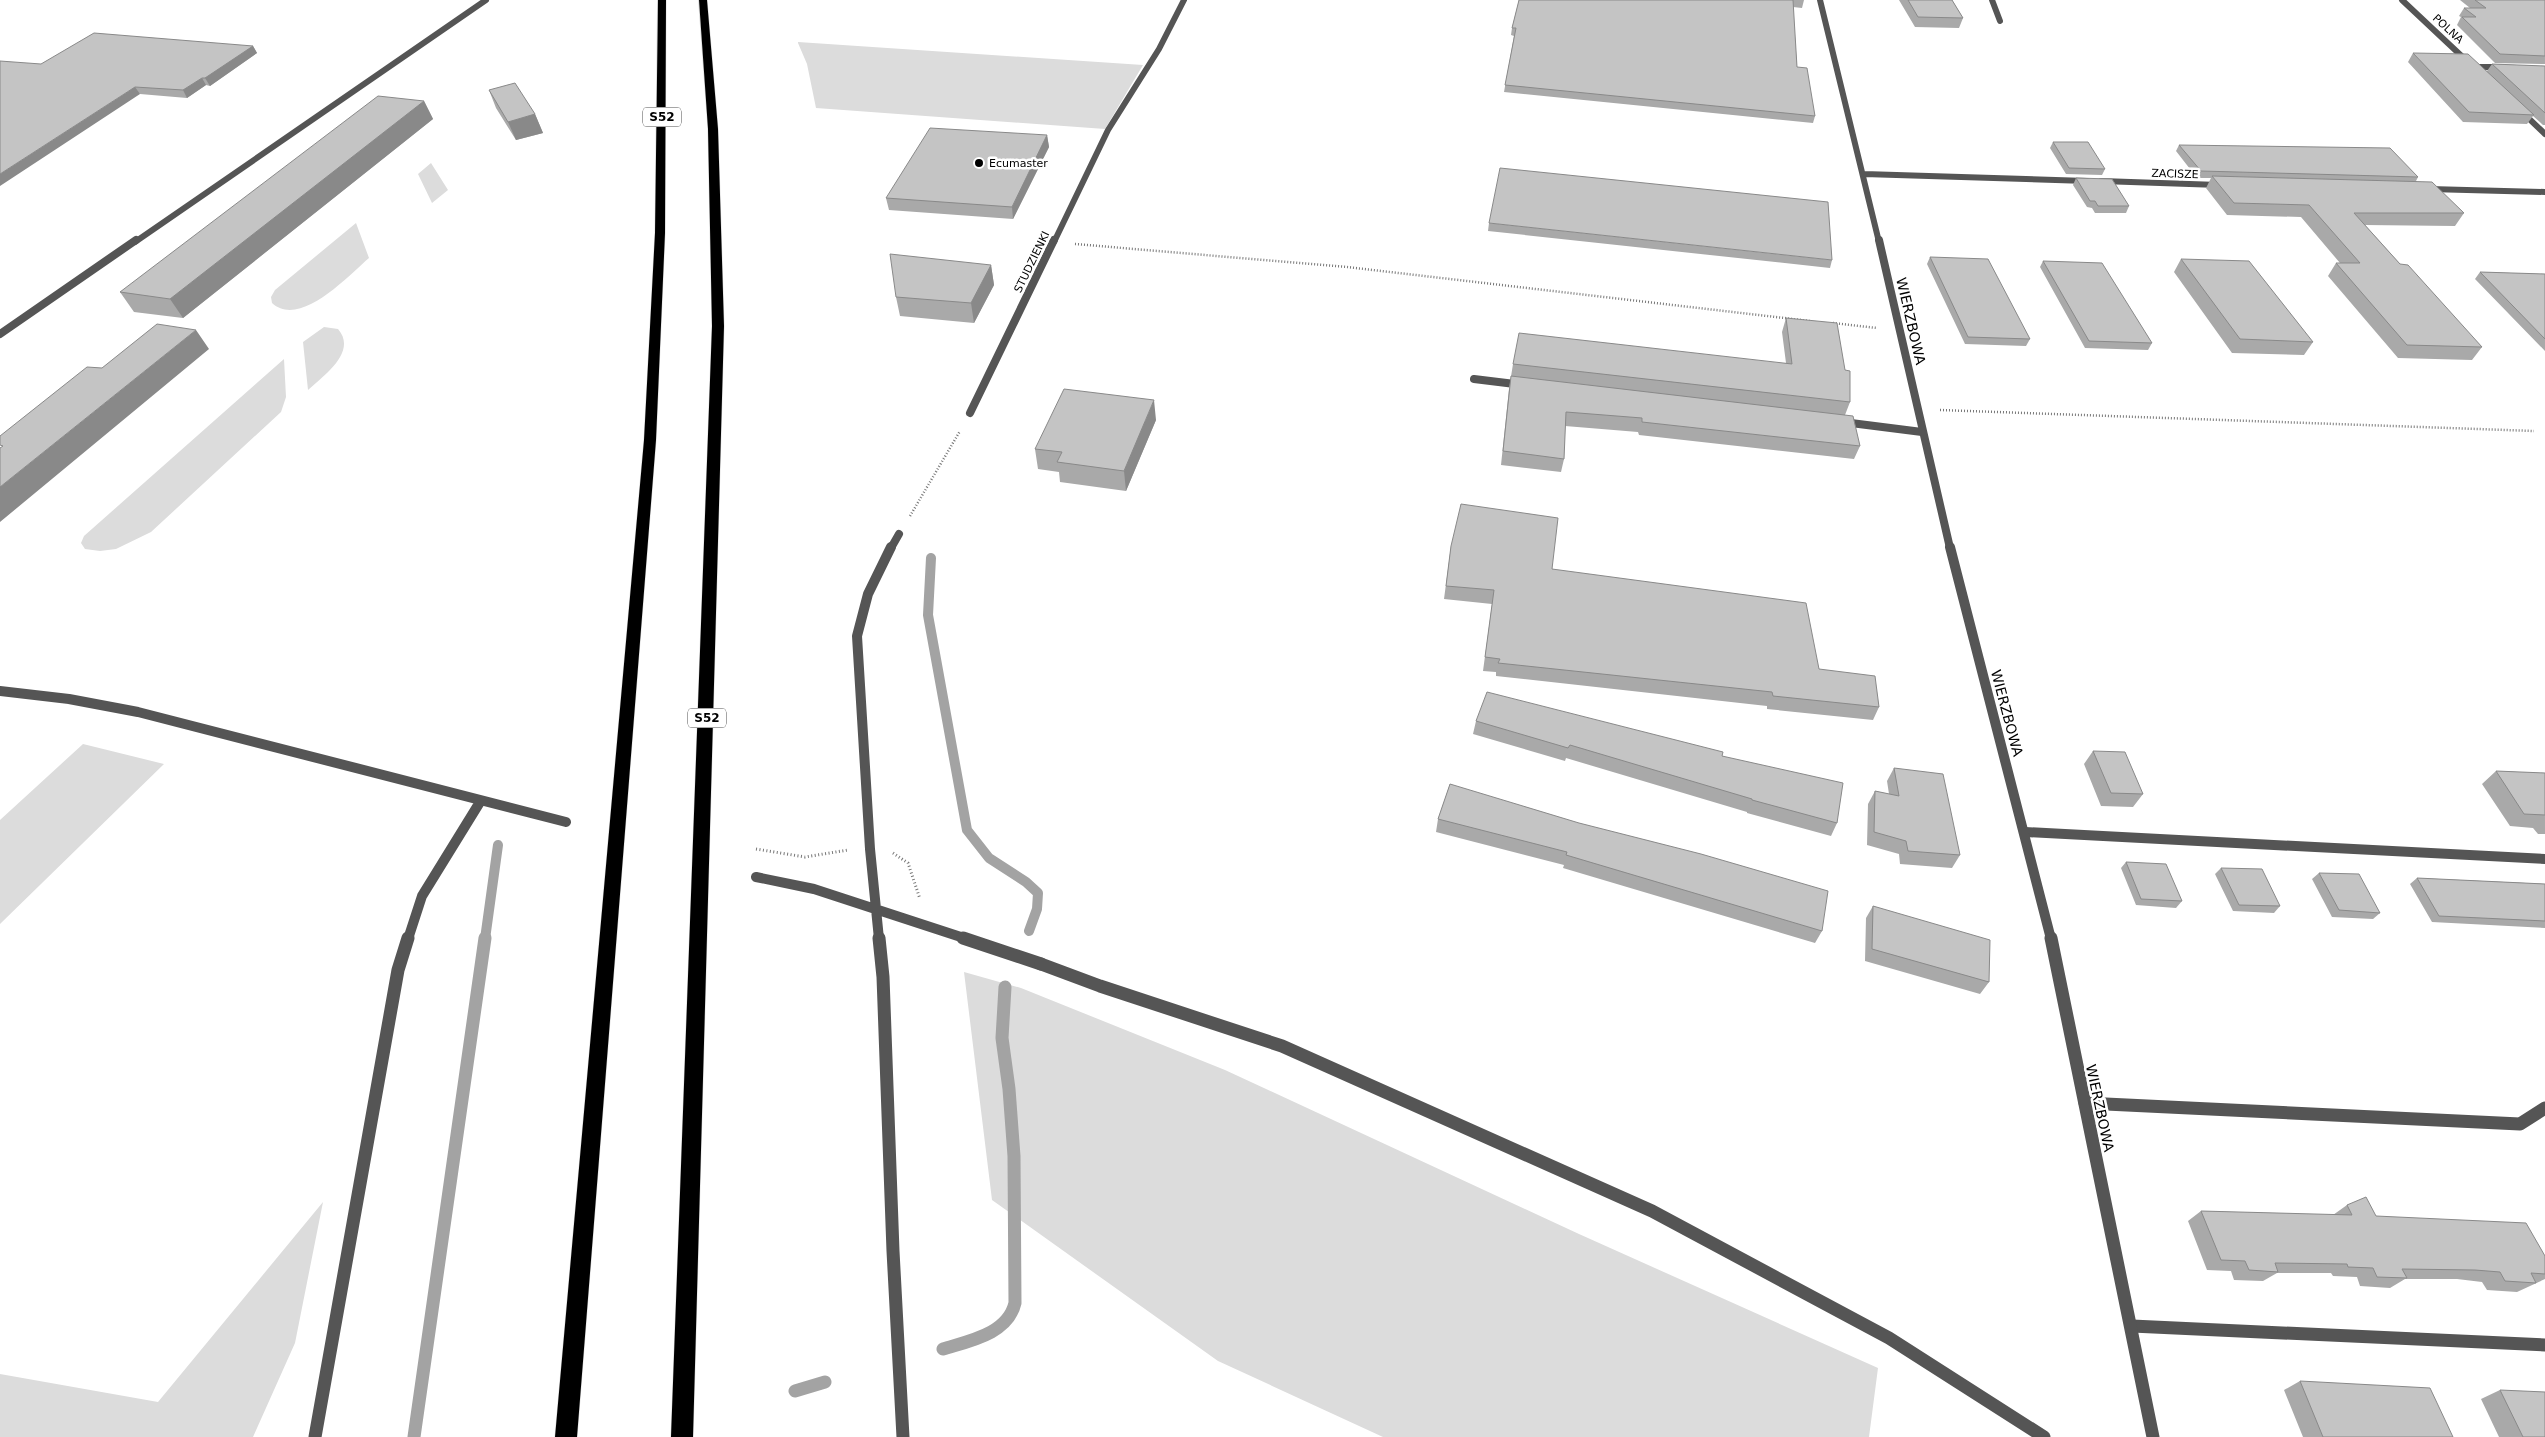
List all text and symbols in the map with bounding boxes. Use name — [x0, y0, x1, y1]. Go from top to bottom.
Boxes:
street label: POLNA — [2430, 12, 2466, 47]
road number: S52 — [643, 108, 681, 126]
marker: Ecumaster — [973, 157, 985, 169]
place label: Ecumaster — [989, 157, 1048, 170]
street label: ZACISZE — [2151, 167, 2199, 181]
street label: STUDZIENKI — [1012, 229, 1052, 295]
street label: WIERZBOWA — [1893, 276, 1929, 367]
street label: WIERZBOWA — [1988, 668, 2026, 759]
road number: S52 — [688, 708, 726, 728]
street label: WIERZBOWA — [2083, 1063, 2117, 1154]

